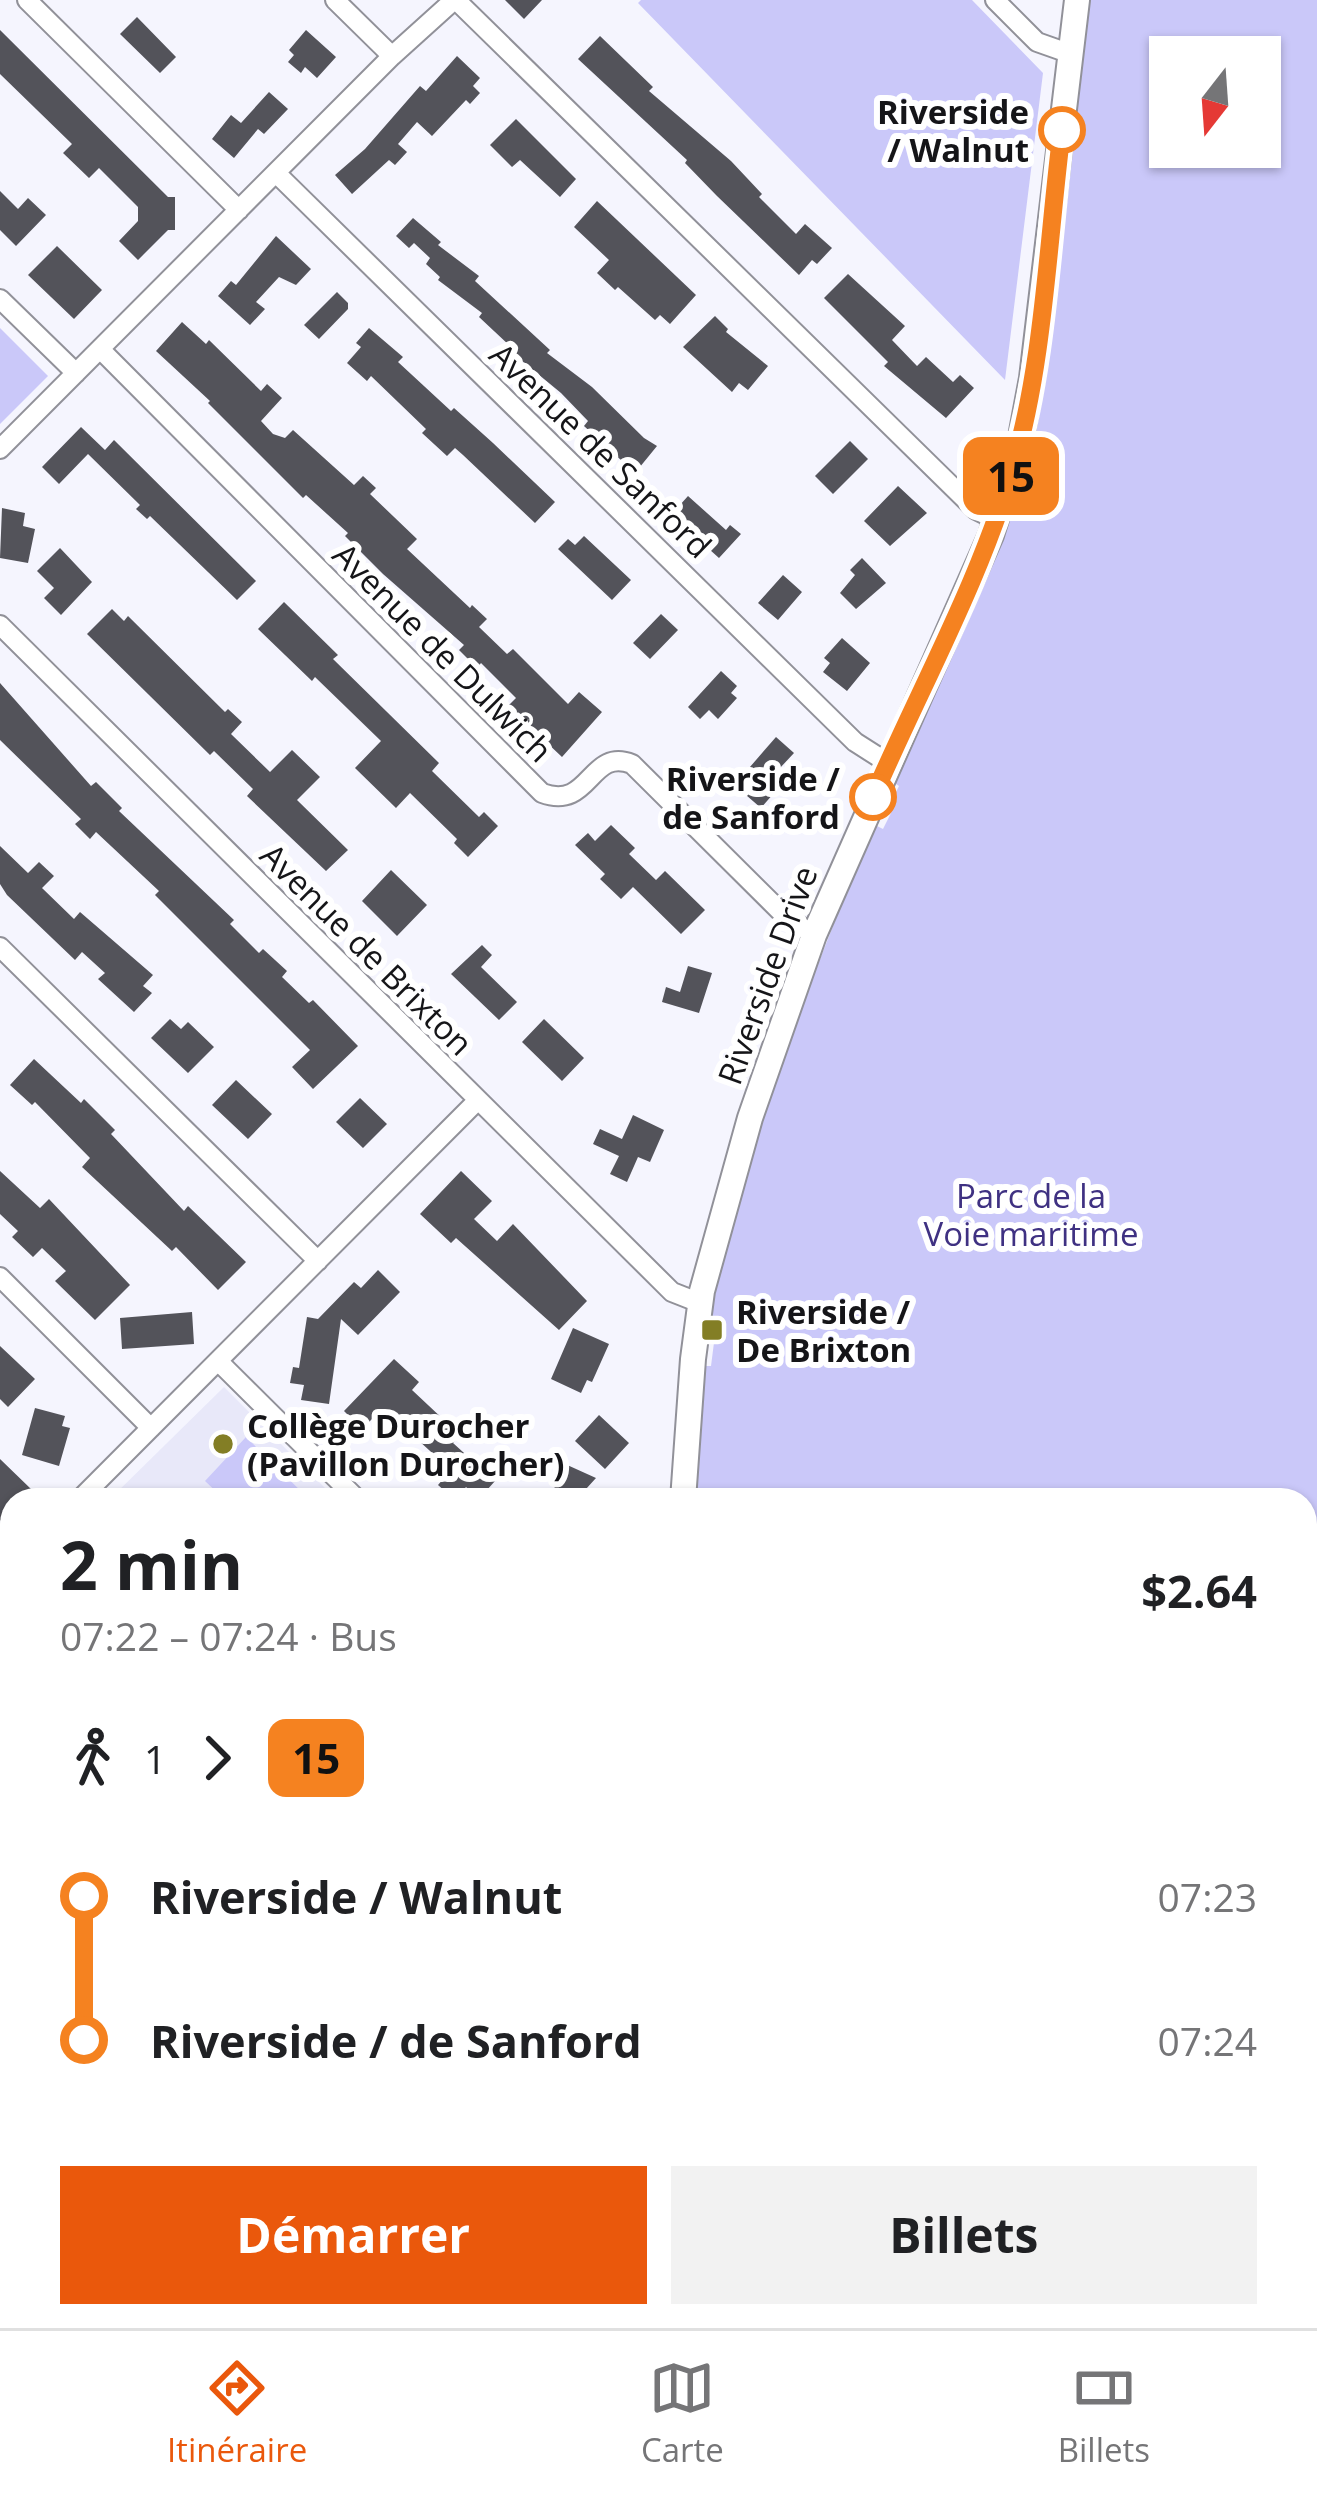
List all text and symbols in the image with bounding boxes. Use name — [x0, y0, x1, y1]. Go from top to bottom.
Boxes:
north arrow — [1149, 36, 1281, 168]
map controls — [1149, 36, 1281, 168]
place label: Riverside / Walnut — [877, 89, 1029, 172]
marker: Riverside / Walnut — [1040, 108, 1084, 152]
street label: Avenue de Sanford — [480, 332, 722, 568]
line badge: 15 — [957, 437, 1065, 515]
text: 15 — [987, 447, 1035, 504]
street label: Avenue de Dulwich — [323, 532, 563, 772]
place label: Riverside / de Sanford — [662, 756, 840, 839]
marker: Riverside / de Sanford — [851, 775, 895, 819]
street label: Avenue de Brixton — [251, 833, 483, 1065]
street label: Riverside Drive — [707, 860, 827, 1090]
park label: Parc de la Voie maritime — [924, 1173, 1138, 1256]
place label: Riverside / De Brixton — [736, 1289, 911, 1372]
marker: Riverside / De Brixton — [699, 1317, 725, 1343]
place label: Collège Durocher (Pavillon Durocher) — [247, 1403, 564, 1486]
marker: Collège Durocher (Pavillon Durocher) — [210, 1431, 236, 1457]
text: 2 min — [60, 1519, 243, 1609]
text: $2.64 — [1141, 1560, 1257, 1621]
text: 07:22 – 07:24 · Bus — [60, 1609, 397, 1662]
icon: walk — [60, 1725, 126, 1791]
icon: forward — [184, 1725, 250, 1791]
text: 15 — [292, 1729, 340, 1786]
text: 1 — [144, 1732, 166, 1785]
text: Riverside / Walnut — [150, 1866, 562, 1927]
text: 07:23 — [1158, 1870, 1257, 1923]
text: Riverside / de Sanford — [150, 2010, 642, 2071]
text: 07:24 — [1158, 2014, 1257, 2067]
button: Démarrer — [60, 2166, 647, 2304]
button: Billets — [671, 2166, 1257, 2304]
tab: Itinéraire — [167, 2355, 307, 2472]
tab: Carte — [641, 2355, 724, 2472]
tab: Billets — [1058, 2355, 1150, 2472]

